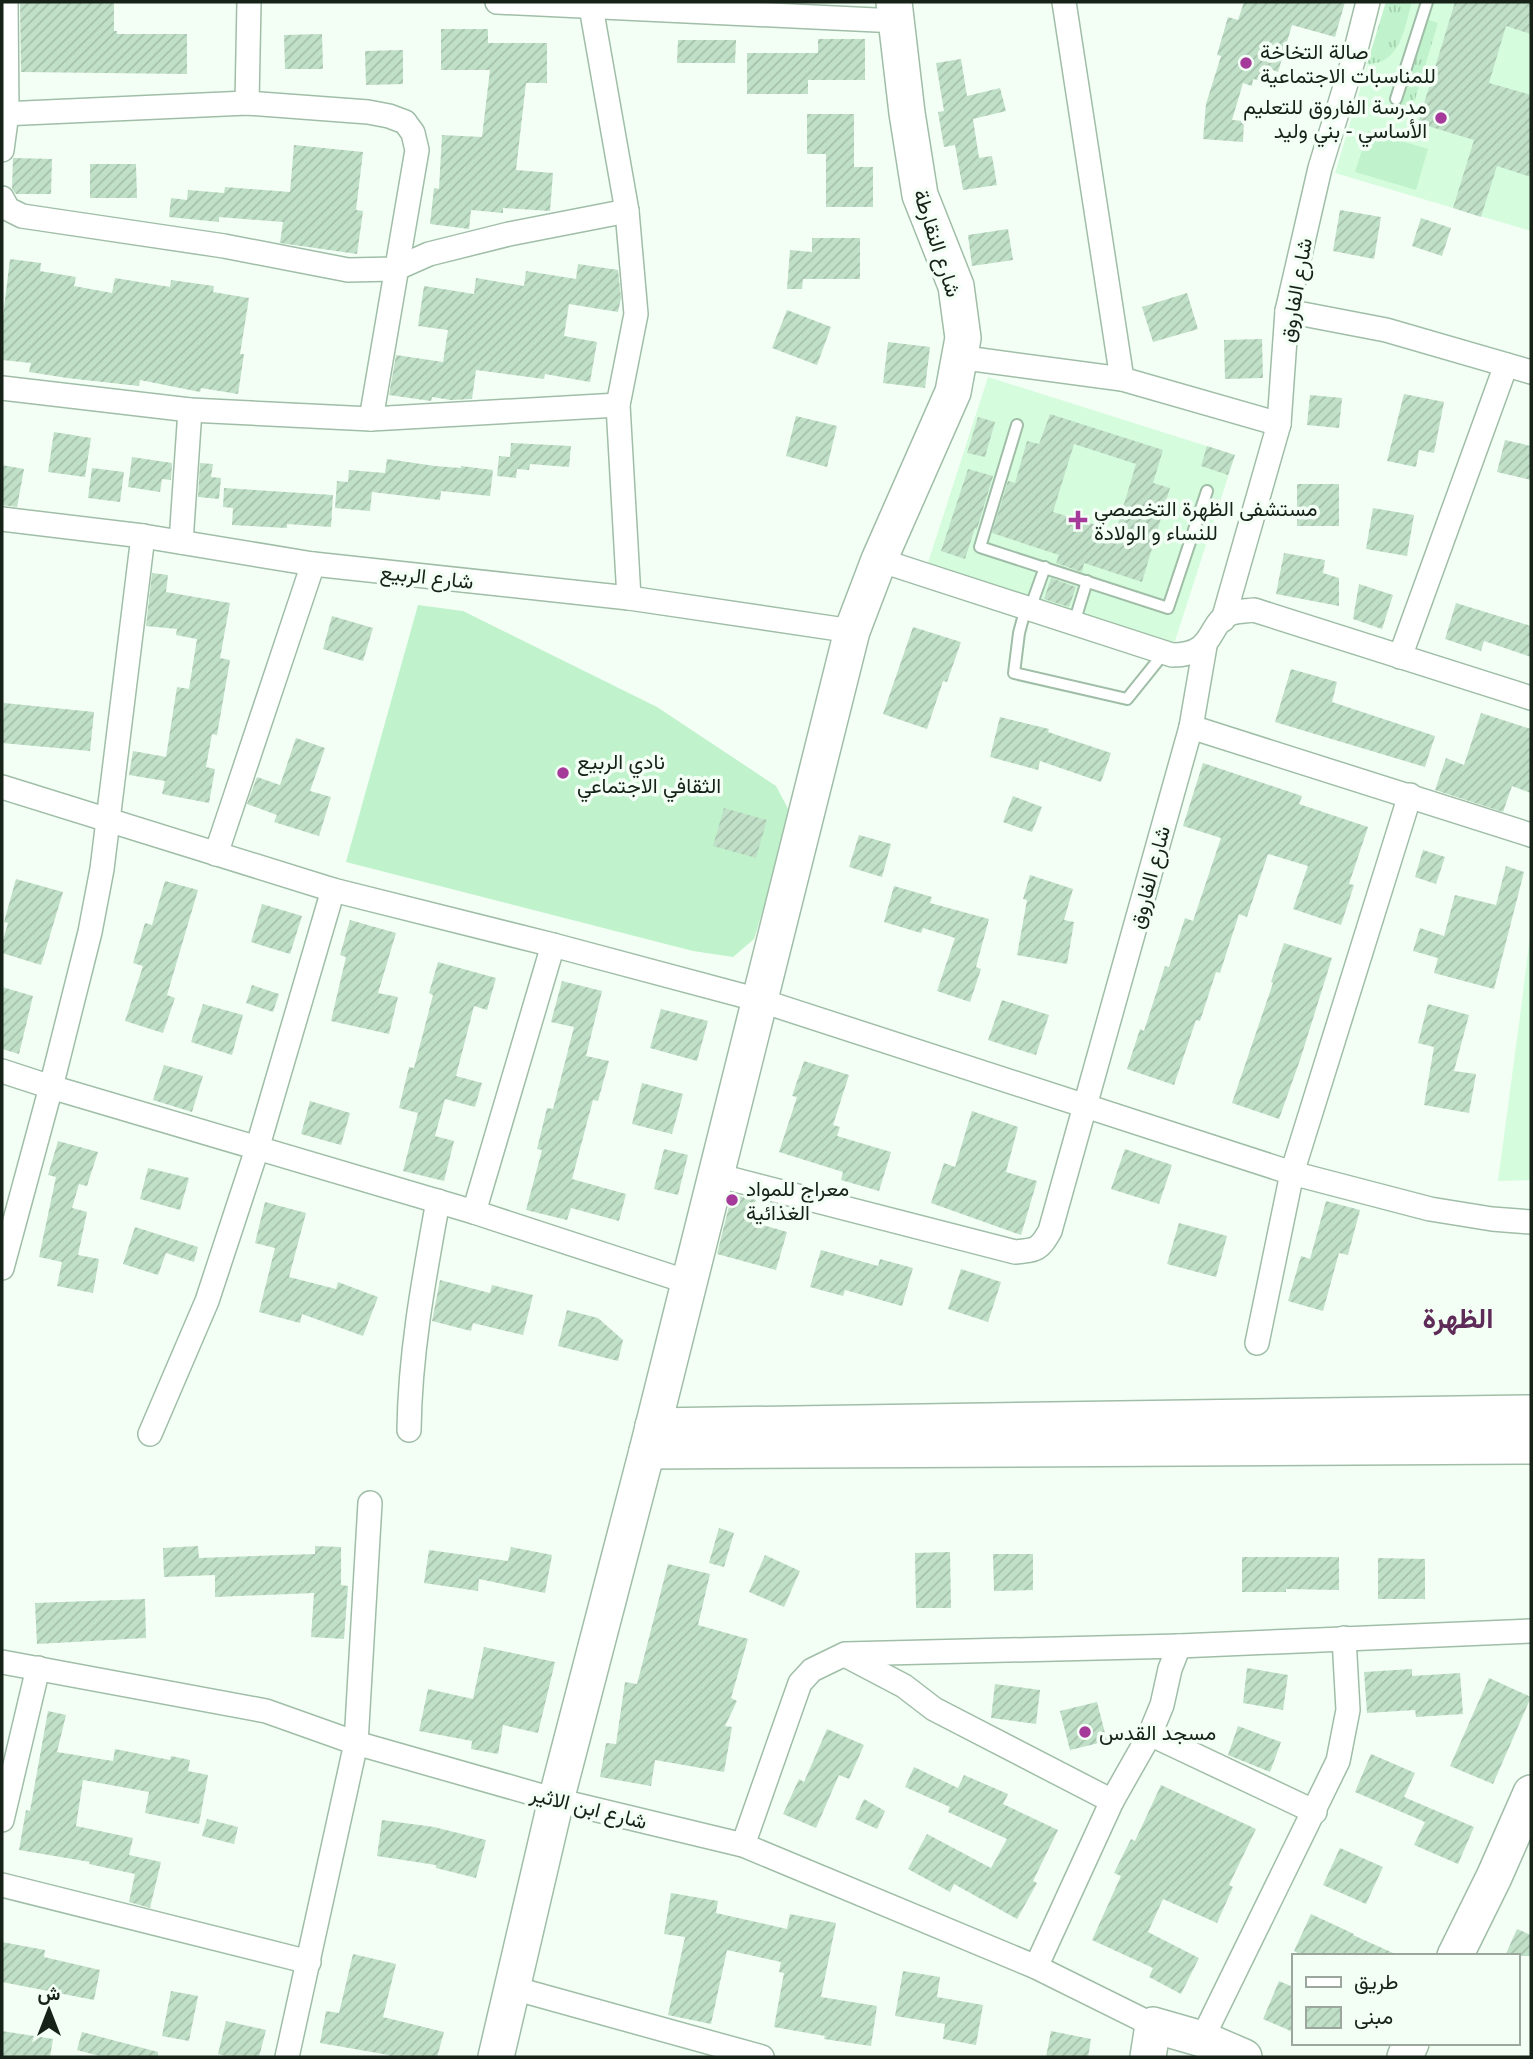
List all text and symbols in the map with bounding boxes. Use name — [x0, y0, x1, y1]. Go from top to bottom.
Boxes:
place label: صالة التخاخة للمناسبات الاجتماعية — [1260, 37, 1436, 89]
marker: صالة التخاخة للمناسبات الاجتماعية — [1238, 55, 1254, 71]
place label: مدرسة الفاروق للتعليم الأساسي - بني وليد — [1243, 92, 1427, 148]
marker: مدرسة الفاروق للتعليم الأساسي - بني وليد — [1433, 110, 1449, 126]
street label: شارع النقارطة — [906, 186, 969, 301]
street label: شارع الفاروق — [1272, 236, 1319, 344]
place label: مستشفى الظهرة التخصصي للنساء و الولادة — [1094, 494, 1317, 546]
marker: مستشفى الظهرة التخصصي للنساء و الولادة — [1068, 510, 1088, 530]
street label: شارع الربيع — [379, 557, 475, 596]
place label: نادي الربيع الثقافي الاجتماعي — [577, 747, 721, 803]
marker: نادي الربيع الثقافي الاجتماعي — [555, 765, 571, 781]
street label: شارع الفاروق — [1122, 823, 1177, 932]
place label: معراج للمواد الغذائية — [746, 1174, 849, 1226]
marker: معراج للمواد الغذائية — [724, 1192, 740, 1208]
district label: الظهرة — [1422, 1298, 1494, 1336]
place label: مسجد القدس — [1099, 1718, 1216, 1746]
marker: مسجد القدس — [1077, 1724, 1093, 1740]
street label: شارع ابن الاثير — [527, 1779, 650, 1836]
legend — [1292, 1954, 1519, 2045]
text: طريق — [1354, 1967, 1399, 1995]
north arrow — [14, 1975, 84, 2045]
text: ش — [38, 1980, 61, 2006]
text: مبنى — [1354, 2002, 1393, 2030]

